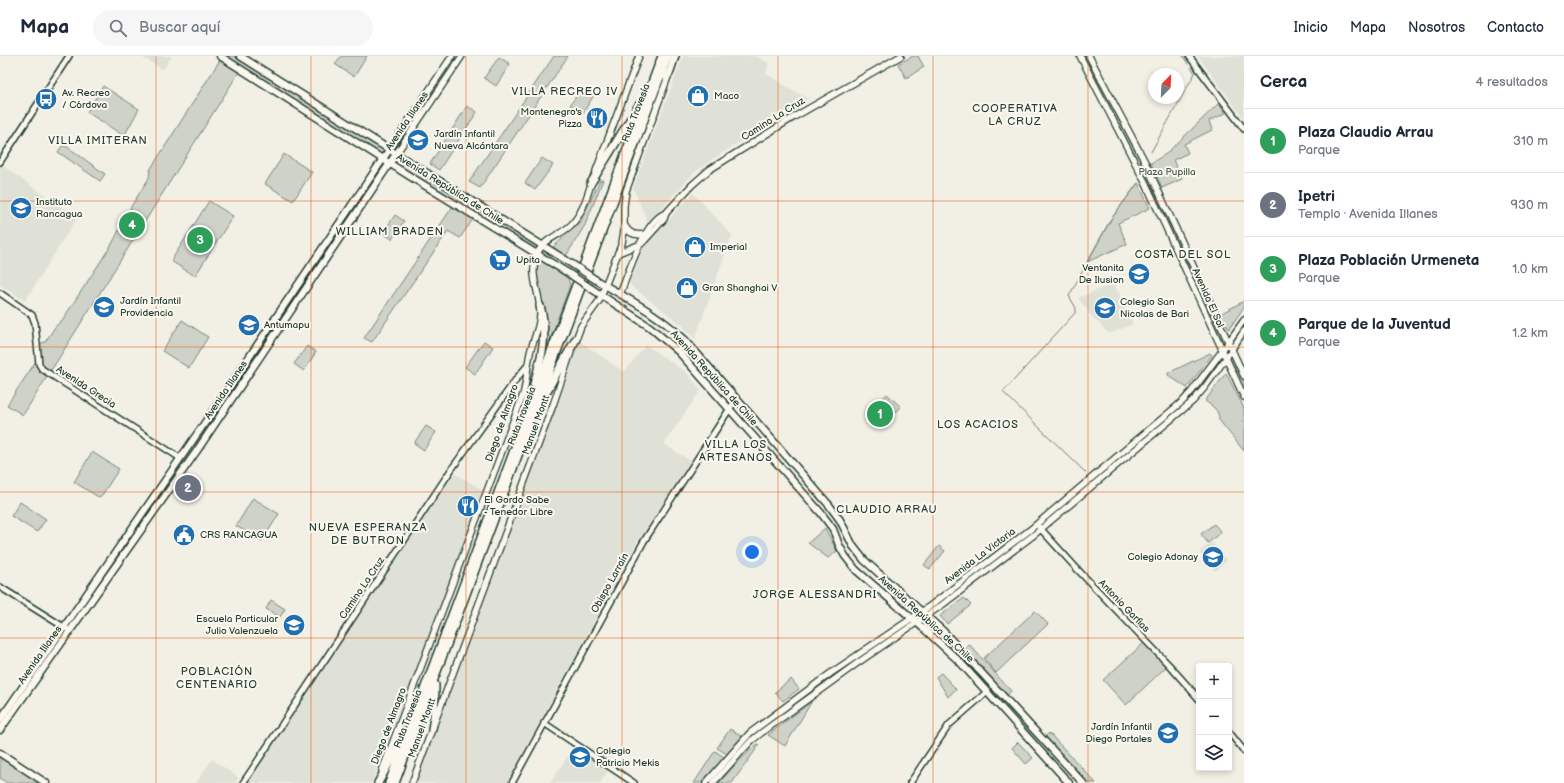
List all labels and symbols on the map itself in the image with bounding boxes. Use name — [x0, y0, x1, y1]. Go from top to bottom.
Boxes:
north arrow — [1148, 68, 1184, 104]
street label: Ruta Travesía — [619, 82, 653, 144]
shop icon: Maco — [685, 83, 711, 109]
district label: VILLA RECREO IV — [512, 85, 618, 98]
bus stop icon: Av. Recreo / Córdova — [33, 86, 59, 112]
place label: Av. Recreo / Córdova — [62, 87, 110, 111]
street label: Avenida Illanes — [383, 89, 431, 153]
place label: Maco — [714, 90, 740, 102]
street label: Camino La Cruz — [739, 95, 807, 143]
district label: COOPERATIVA LA CRUZ — [972, 102, 1058, 128]
restaurant icon: Montenegro's Pizza — [584, 105, 610, 131]
place label: Montenegro's Pizza — [521, 106, 582, 130]
school or university icon: Jardín Infantil Nueva Alcántara — [405, 127, 431, 153]
place label: Jardín Infantil Nueva Alcántara — [434, 128, 509, 152]
district label: VILLA IMITERAN — [48, 134, 148, 147]
street label: Avenida República de Chile — [394, 151, 506, 227]
park label: Plaza Pupilla — [1138, 166, 1196, 178]
school or university icon: Instituto Rancagua — [8, 195, 34, 221]
place label: Instituto Rancagua — [36, 196, 83, 220]
pin: 4 — [119, 210, 145, 240]
pin: 3 — [187, 225, 213, 255]
district label: WILLIAM BRADEN — [336, 225, 444, 238]
shop icon: Imperial — [682, 234, 708, 260]
place label: Imperial — [710, 241, 747, 253]
supermarket icon: Upita — [487, 247, 513, 273]
district label: COSTA DEL SOL — [1135, 248, 1231, 261]
place label: Upita — [516, 254, 540, 266]
school or university icon: Ventanita De Ilusion — [1126, 261, 1152, 287]
place label: Ventanita De Ilusion — [1079, 262, 1124, 286]
street label: Avenida El Sol — [1190, 266, 1226, 330]
shop icon: Gran Shanghai V — [674, 275, 700, 301]
place label: Gran Shanghai V — [702, 282, 778, 294]
school or university icon: Jardín Infantil Providencia — [91, 294, 117, 320]
place label: Jardín Infantil Providencia — [120, 295, 181, 319]
school or university icon: Colegio San Nicolas de Bari — [1092, 295, 1118, 321]
place label: Colegio San Nicolas de Bari — [1120, 296, 1189, 320]
school or university icon: Antumapu — [236, 312, 262, 338]
place label: Antumapu — [264, 319, 310, 331]
street label: Avenida República de Chile — [668, 328, 760, 428]
street label: Avenida Illanes — [202, 358, 250, 422]
street label: Avenida Grecia — [54, 363, 118, 411]
street label: Diego de Almagro — [483, 382, 521, 463]
street label: Ruta Travesía — [505, 385, 539, 447]
street label: Manuel Montt — [520, 394, 552, 456]
pin: 1 — [867, 399, 893, 429]
district label: LOS ACACIOS — [937, 418, 1019, 431]
district label: VILLA LOS ARTESANOS — [699, 438, 773, 464]
pin: 2 — [175, 473, 201, 503]
restaurant icon: El Gordo Sabe - Tenedor Libre — [455, 493, 481, 519]
place label: El Gordo Sabe - Tenedor Libre — [484, 494, 553, 518]
district label: CLAUDIO ARRAU — [836, 503, 938, 516]
district label: NUEVA ESPERANZA DE BUTRON — [309, 521, 427, 547]
public building icon: CRS RANCAGUA — [171, 522, 197, 548]
street label: Avenida La Victoria — [942, 525, 1018, 587]
place label: CRS RANCAGUA — [200, 529, 278, 541]
your location — [742, 542, 762, 562]
school or university icon: Colegio Adonay — [1200, 544, 1226, 570]
street label: Obispo Larraín — [589, 551, 632, 615]
place label: Colegio Adonay — [1127, 551, 1198, 563]
street label: Camino La Cruz — [337, 555, 387, 621]
street label: Avenida República de Chile — [876, 573, 976, 665]
street label: Antonio Garfias — [1096, 577, 1152, 635]
district label: JORGE ALESSANDRI — [753, 588, 877, 601]
school or university icon: Escuela Particular Julio Valenzuela — [281, 612, 307, 638]
place label: Escuela Particular Julio Valenzuela — [196, 613, 278, 637]
street label: Avenida Illanes — [16, 624, 65, 686]
district label: POBLACIÓN CENTENARIO — [176, 664, 258, 691]
street label: Diego de Almagro — [369, 686, 409, 766]
street label: Ruta Travesía — [391, 688, 425, 750]
street label: Manuel Montt — [406, 697, 438, 759]
school or university icon: Jardín Infantil Diego Portales — [1155, 720, 1181, 746]
place label: Jardín Infantil Diego Portales — [1086, 721, 1152, 745]
school or university icon: Colegio Patricio Mekis — [567, 744, 593, 770]
place label: Colegio Patricio Mekis — [596, 745, 659, 769]

